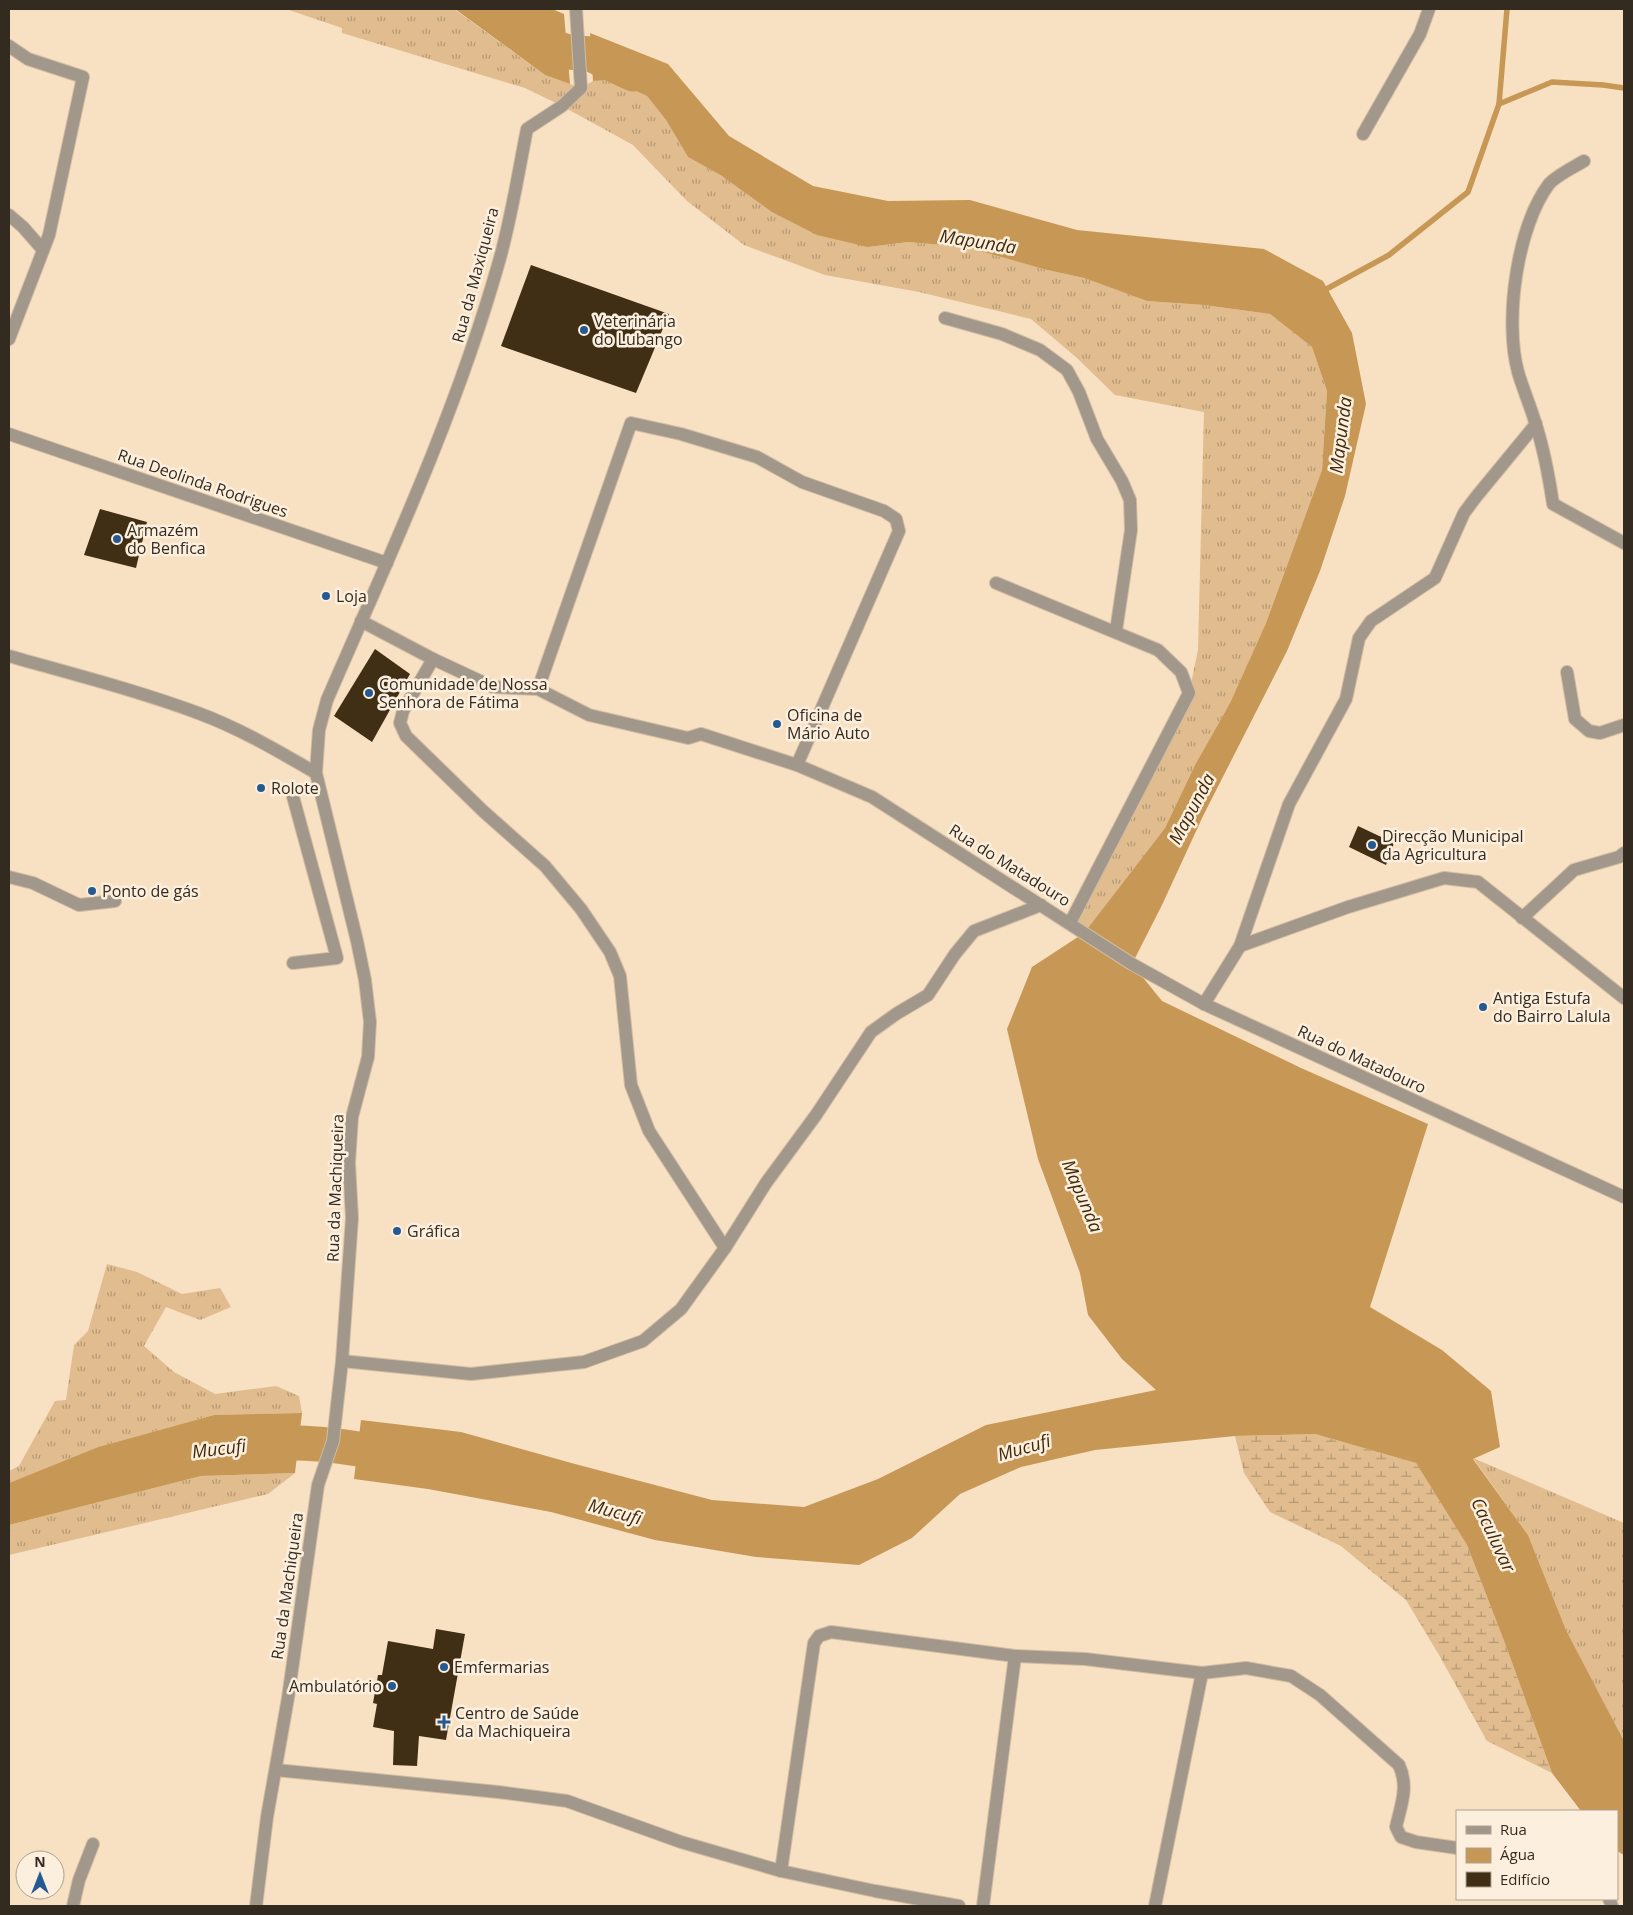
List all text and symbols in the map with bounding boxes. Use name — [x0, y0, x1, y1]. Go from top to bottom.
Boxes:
street label: Rua da Maxiqueira — [446, 205, 504, 345]
water label: Mapunda — [938, 223, 1018, 259]
place label: Veterinária do Lubango — [594, 310, 683, 350]
marker: Veterinária do Lubango — [578, 324, 590, 336]
water label: Mapunda — [1323, 395, 1357, 475]
street label: Rua Deolinda Rodrigues — [115, 444, 291, 522]
place label: Armazém do Benfica — [127, 519, 206, 559]
marker: Armazém do Benfica — [111, 533, 123, 545]
place label: Loja — [336, 585, 367, 607]
marker: Loja — [320, 590, 332, 602]
place label: Comunidade de Nossa Senhora de Fátima — [379, 673, 548, 713]
marker: Comunidade de Nossa Senhora de Fátima — [363, 687, 375, 699]
place label: Oficina de Mário Auto — [787, 704, 870, 744]
marker: Oficina de Mário Auto — [771, 718, 783, 730]
water label: Mapunda — [1162, 769, 1220, 848]
place label: Rolote — [271, 777, 319, 799]
marker: Rolote — [255, 782, 267, 794]
street label: Rua do Matadouro — [945, 819, 1075, 911]
place label: Direcção Municipal da Agricultura — [1382, 825, 1524, 865]
marker: Direcção Municipal da Agricultura — [1366, 839, 1378, 851]
place label: Ponto de gás — [102, 880, 199, 902]
marker: Ponto de gás — [86, 885, 98, 897]
place label: Antiga Estufa do Bairro Lalula — [1493, 987, 1611, 1027]
marker: Antiga Estufa do Bairro Lalula — [1477, 1001, 1489, 1013]
street label: Rua do Matadouro — [1294, 1020, 1430, 1098]
street label: Rua da Machiqueira — [321, 1113, 349, 1263]
water label: Mapunda — [1057, 1155, 1109, 1236]
place label: Gráfica — [407, 1220, 460, 1242]
marker: Gráfica — [391, 1225, 403, 1237]
water label: Mucufi — [994, 1428, 1054, 1466]
water label: Mucufi — [191, 1433, 248, 1463]
water label: Mucufi — [586, 1492, 645, 1530]
water label: Caculuvar — [1466, 1493, 1522, 1577]
street label: Rua da Machiqueira — [266, 1511, 308, 1661]
place label: Emfermarias — [454, 1656, 549, 1678]
marker: Emfermarias — [438, 1661, 450, 1673]
place label: Ambulatório — [289, 1675, 382, 1697]
marker: Ambulatório — [386, 1680, 398, 1692]
place label: Centro de Saúde da Machiqueira — [455, 1702, 579, 1742]
marker: Centro de Saúde da Machiqueira — [437, 1715, 451, 1729]
legend — [1456, 1810, 1618, 1900]
text: Rua — [1500, 1819, 1527, 1839]
text: Água — [1500, 1844, 1535, 1864]
north arrow — [15, 1850, 65, 1900]
text: N — [34, 1852, 46, 1871]
text: Edifício — [1500, 1869, 1550, 1889]

